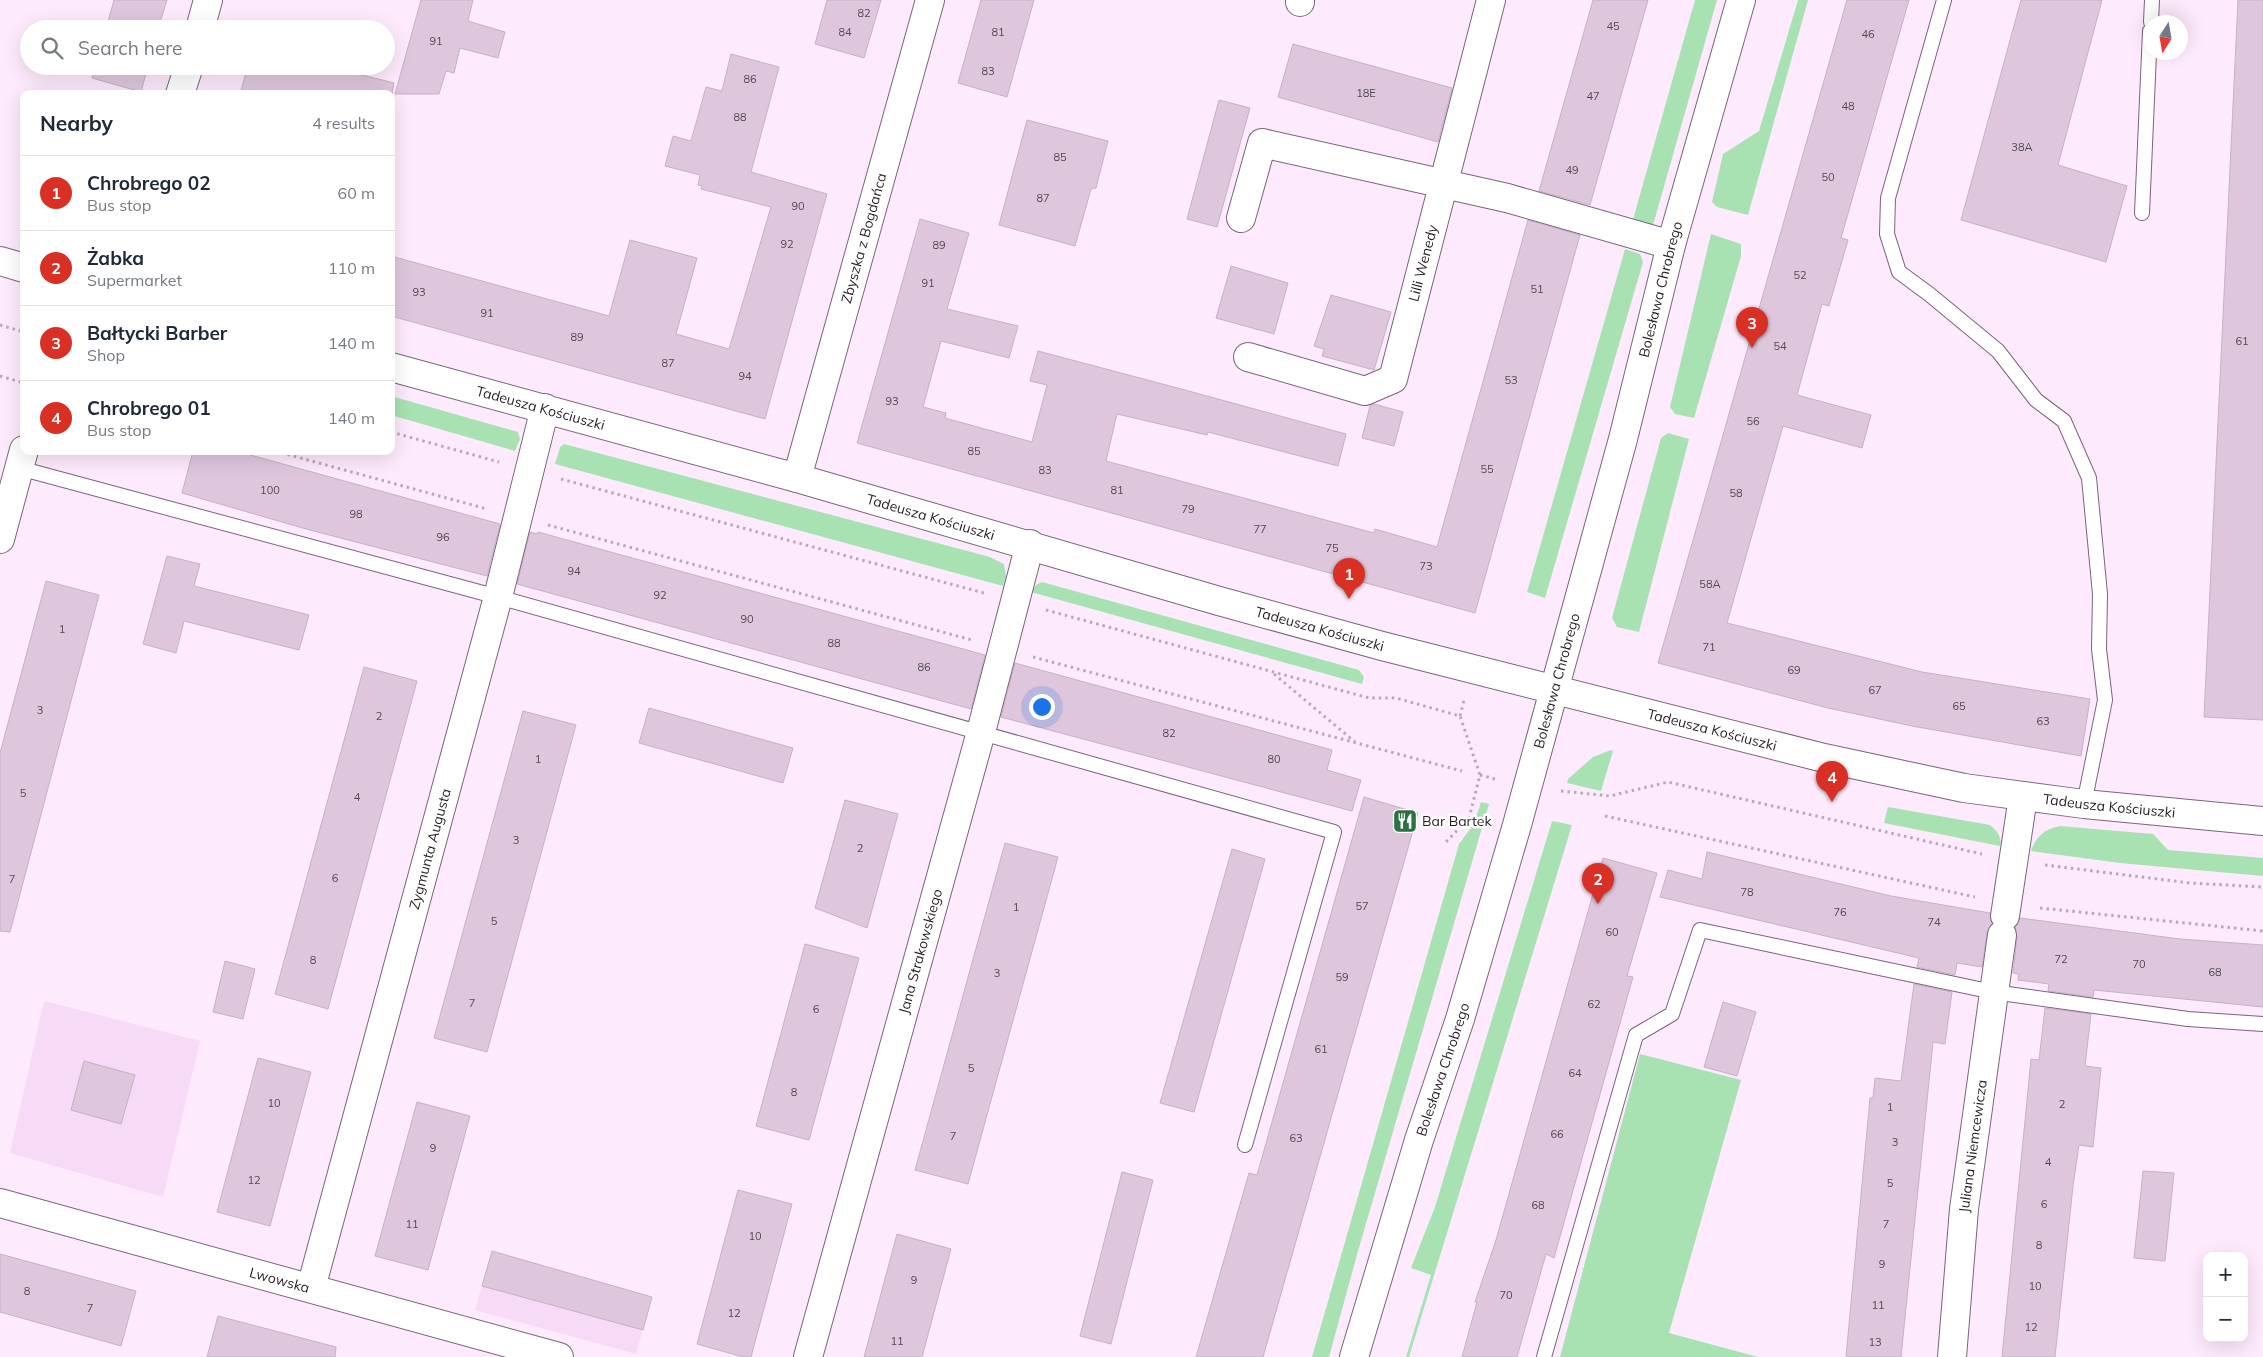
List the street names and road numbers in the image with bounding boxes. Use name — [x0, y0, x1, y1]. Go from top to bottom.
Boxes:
street label: Zbyszka z Bogdańca — [837, 171, 890, 305]
street label: Bolesława Chrobrego — [1635, 219, 1686, 359]
street label: Lilli Wenedy — [1404, 222, 1442, 303]
street label: Tadeusza Kościuszki — [474, 382, 607, 434]
street label: Tadeusza Kościuszki — [864, 490, 997, 544]
street label: Tadeusza Kościuszki — [1253, 602, 1386, 655]
street label: Bolesława Chrobrego — [1529, 611, 1584, 750]
street label: Tadeusza Kościuszki — [1645, 705, 1779, 755]
street label: Zygmunta Augusta — [405, 786, 455, 911]
street label: Tadeusza Kościuszki — [2042, 790, 2176, 822]
street label: Jana Strakowskiego — [894, 887, 946, 1016]
street label: Bolesława Chrobrego — [1412, 1001, 1473, 1138]
street label: Juliana Niemcewicza — [1955, 1078, 1991, 1213]
street label: Lwowska — [248, 1263, 312, 1297]

